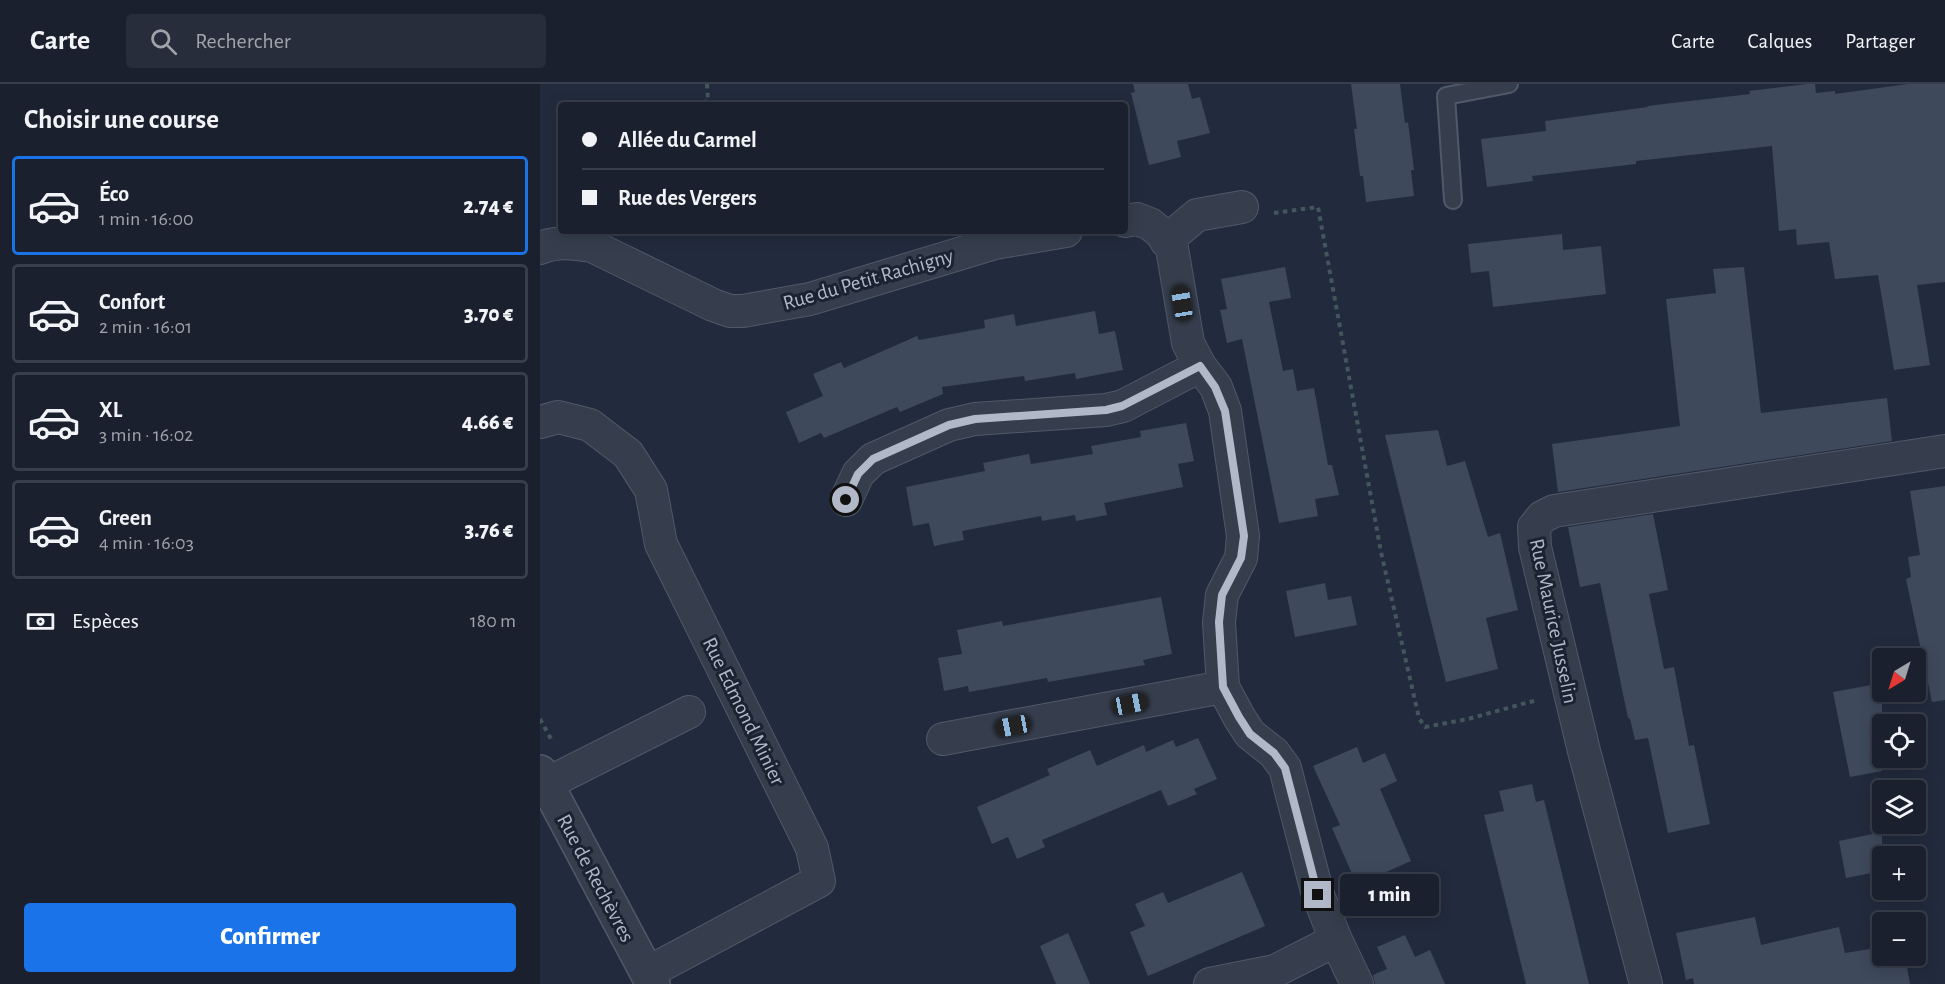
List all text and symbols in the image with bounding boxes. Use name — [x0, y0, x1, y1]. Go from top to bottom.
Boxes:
search box — [126, 14, 546, 68]
icon: search — [147, 25, 180, 58]
text: Carte — [30, 27, 90, 55]
text: Rechercher — [195, 30, 291, 52]
text: Carte — [1671, 31, 1715, 52]
text: Calques — [1748, 31, 1812, 52]
text: Partager — [1845, 31, 1915, 52]
text: Choisir une course — [24, 106, 219, 133]
text: Allée du Carmel — [618, 129, 757, 151]
icon: car — [27, 179, 81, 233]
text: Éco — [99, 183, 129, 205]
text: Rue des Vergers — [618, 187, 757, 209]
text: 2.74 € — [463, 195, 513, 217]
text: 1 min · 16:00 — [99, 209, 194, 229]
street label: Rue du Petit Rachigny — [780, 245, 956, 314]
car — [1170, 284, 1194, 322]
icon: car — [27, 287, 81, 341]
text: Confort — [99, 291, 165, 313]
text: 3.70 € — [464, 303, 513, 325]
text: 2 min · 16:01 — [99, 317, 192, 337]
icon: car — [27, 395, 81, 449]
text: XL — [99, 399, 122, 421]
text: 4.66 € — [462, 411, 513, 433]
text: 3 min · 16:02 — [99, 425, 193, 445]
route start — [832, 486, 859, 513]
icon: car — [27, 503, 81, 557]
text: Green — [99, 507, 152, 529]
text: 3.76 € — [465, 519, 513, 541]
text: 4 min · 16:03 — [99, 533, 194, 553]
street label: Rue Maurice Jusselin — [1526, 537, 1581, 705]
icon: cash — [24, 605, 57, 638]
text: Espèces — [72, 610, 139, 632]
text: 180 m — [470, 611, 516, 631]
street label: Rue Edmond Minier — [699, 634, 789, 789]
north arrow — [1872, 648, 1926, 702]
map controls — [1872, 648, 1926, 966]
car — [1111, 692, 1149, 716]
car — [994, 714, 1032, 738]
button: locate — [1872, 714, 1926, 768]
button: layers — [1872, 780, 1926, 834]
street label: Rue de Rechèvres — [553, 811, 638, 946]
button: + — [1872, 846, 1926, 900]
callout: 1 min — [1339, 874, 1438, 916]
route end — [1304, 881, 1331, 908]
text: 1 min — [1368, 885, 1411, 905]
button: Confirmer — [24, 903, 516, 972]
button: − — [1872, 912, 1926, 966]

